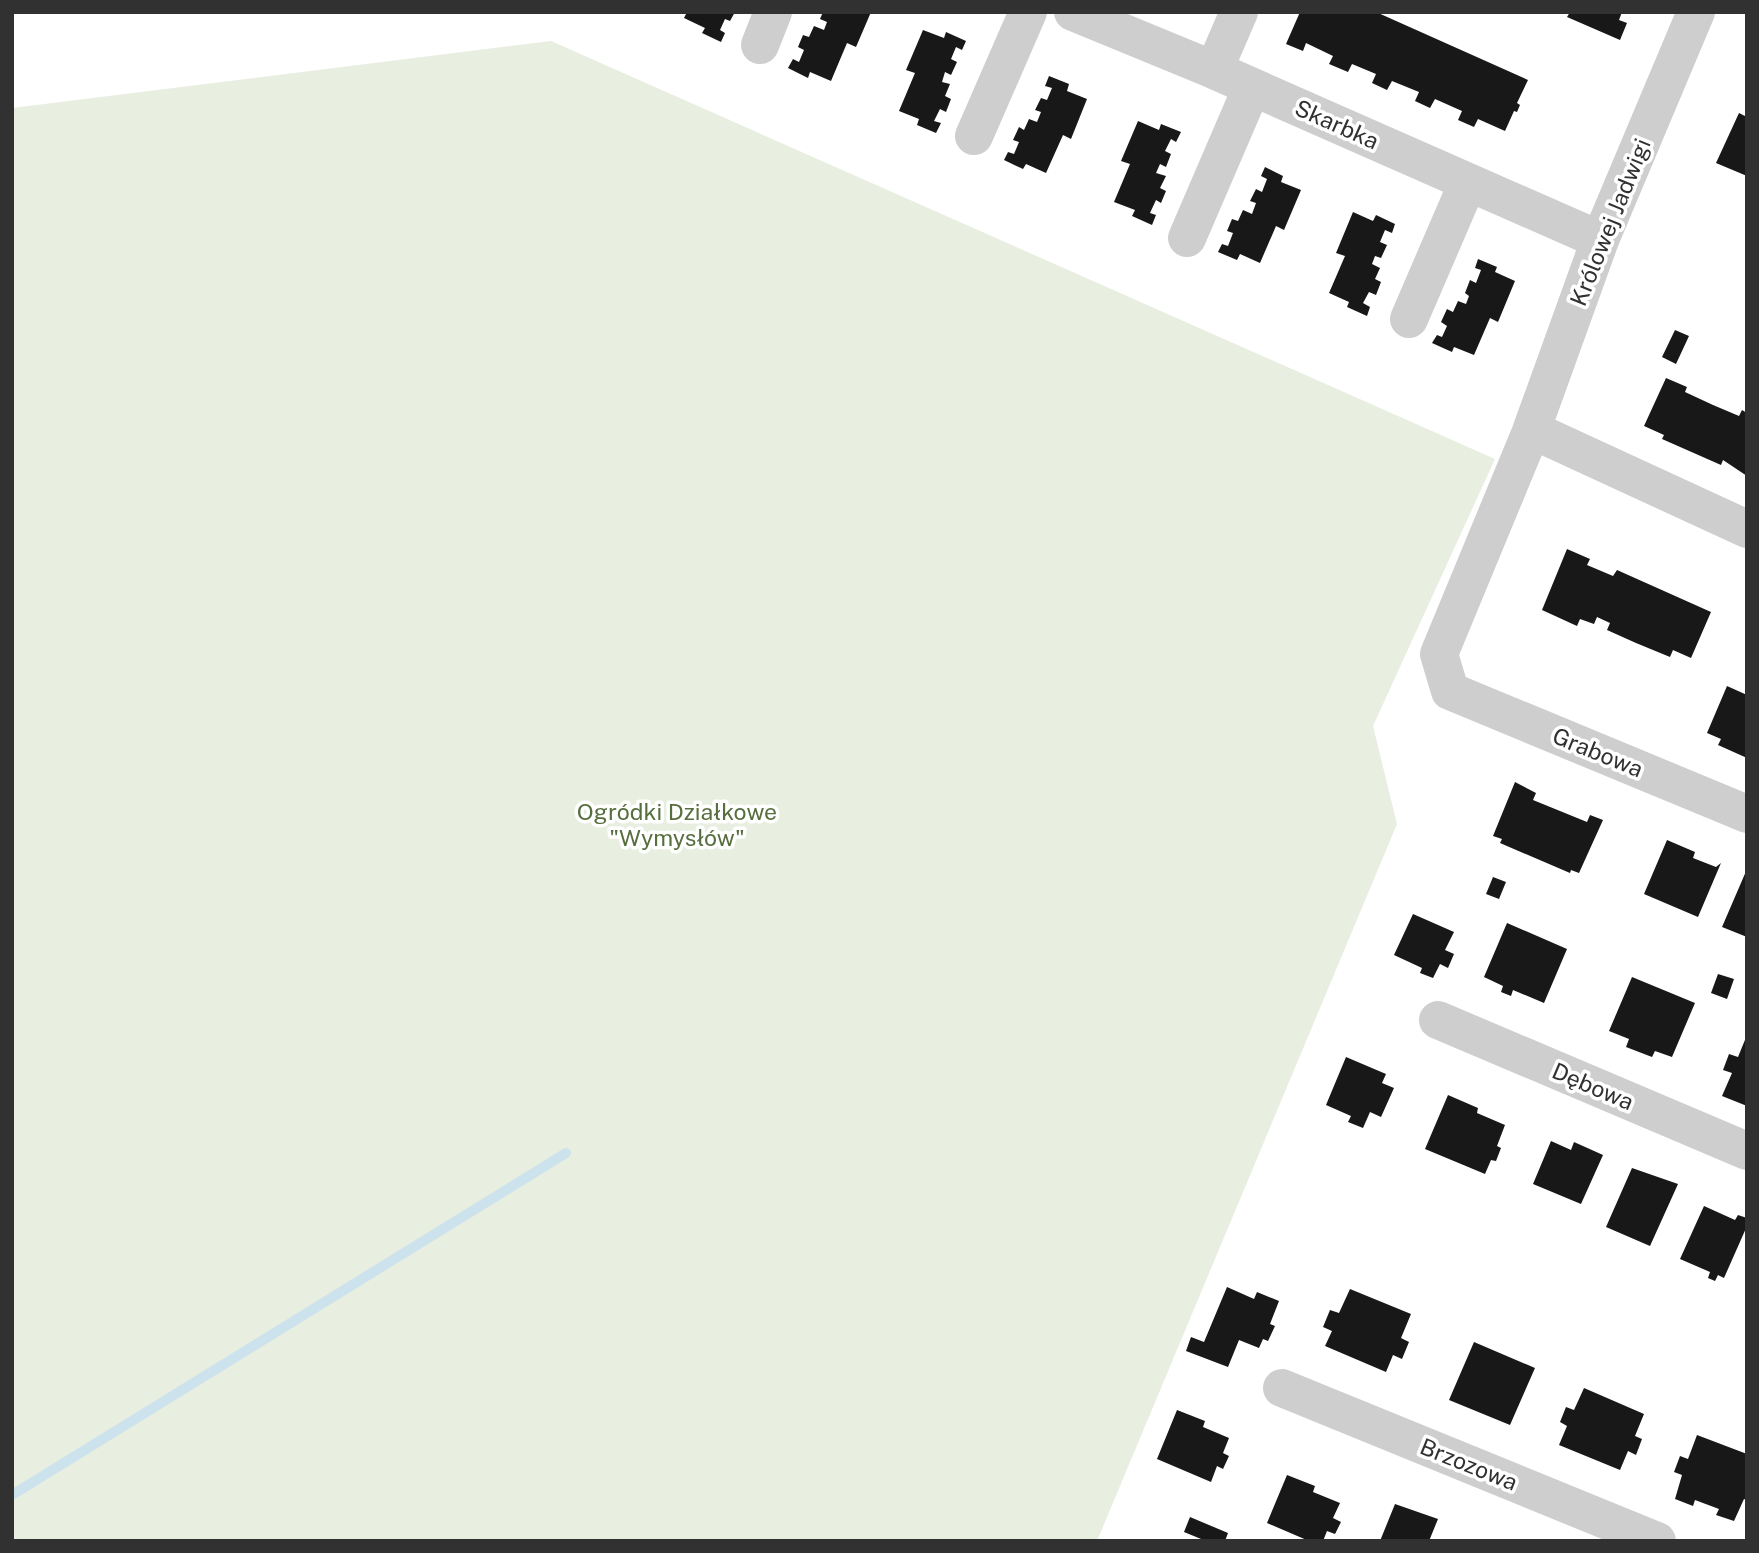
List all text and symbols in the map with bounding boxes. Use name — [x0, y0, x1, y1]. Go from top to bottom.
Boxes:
street label: Skarbka — [1291, 94, 1383, 154]
street label: Królowej Jadwigi — [1564, 134, 1656, 310]
street label: Grabowa — [1549, 722, 1647, 782]
park label: Ogródki Działkowe "Wymysłów" — [577, 798, 777, 851]
street label: Dębowa — [1548, 1057, 1638, 1115]
street label: Brzozowa — [1416, 1432, 1522, 1496]

